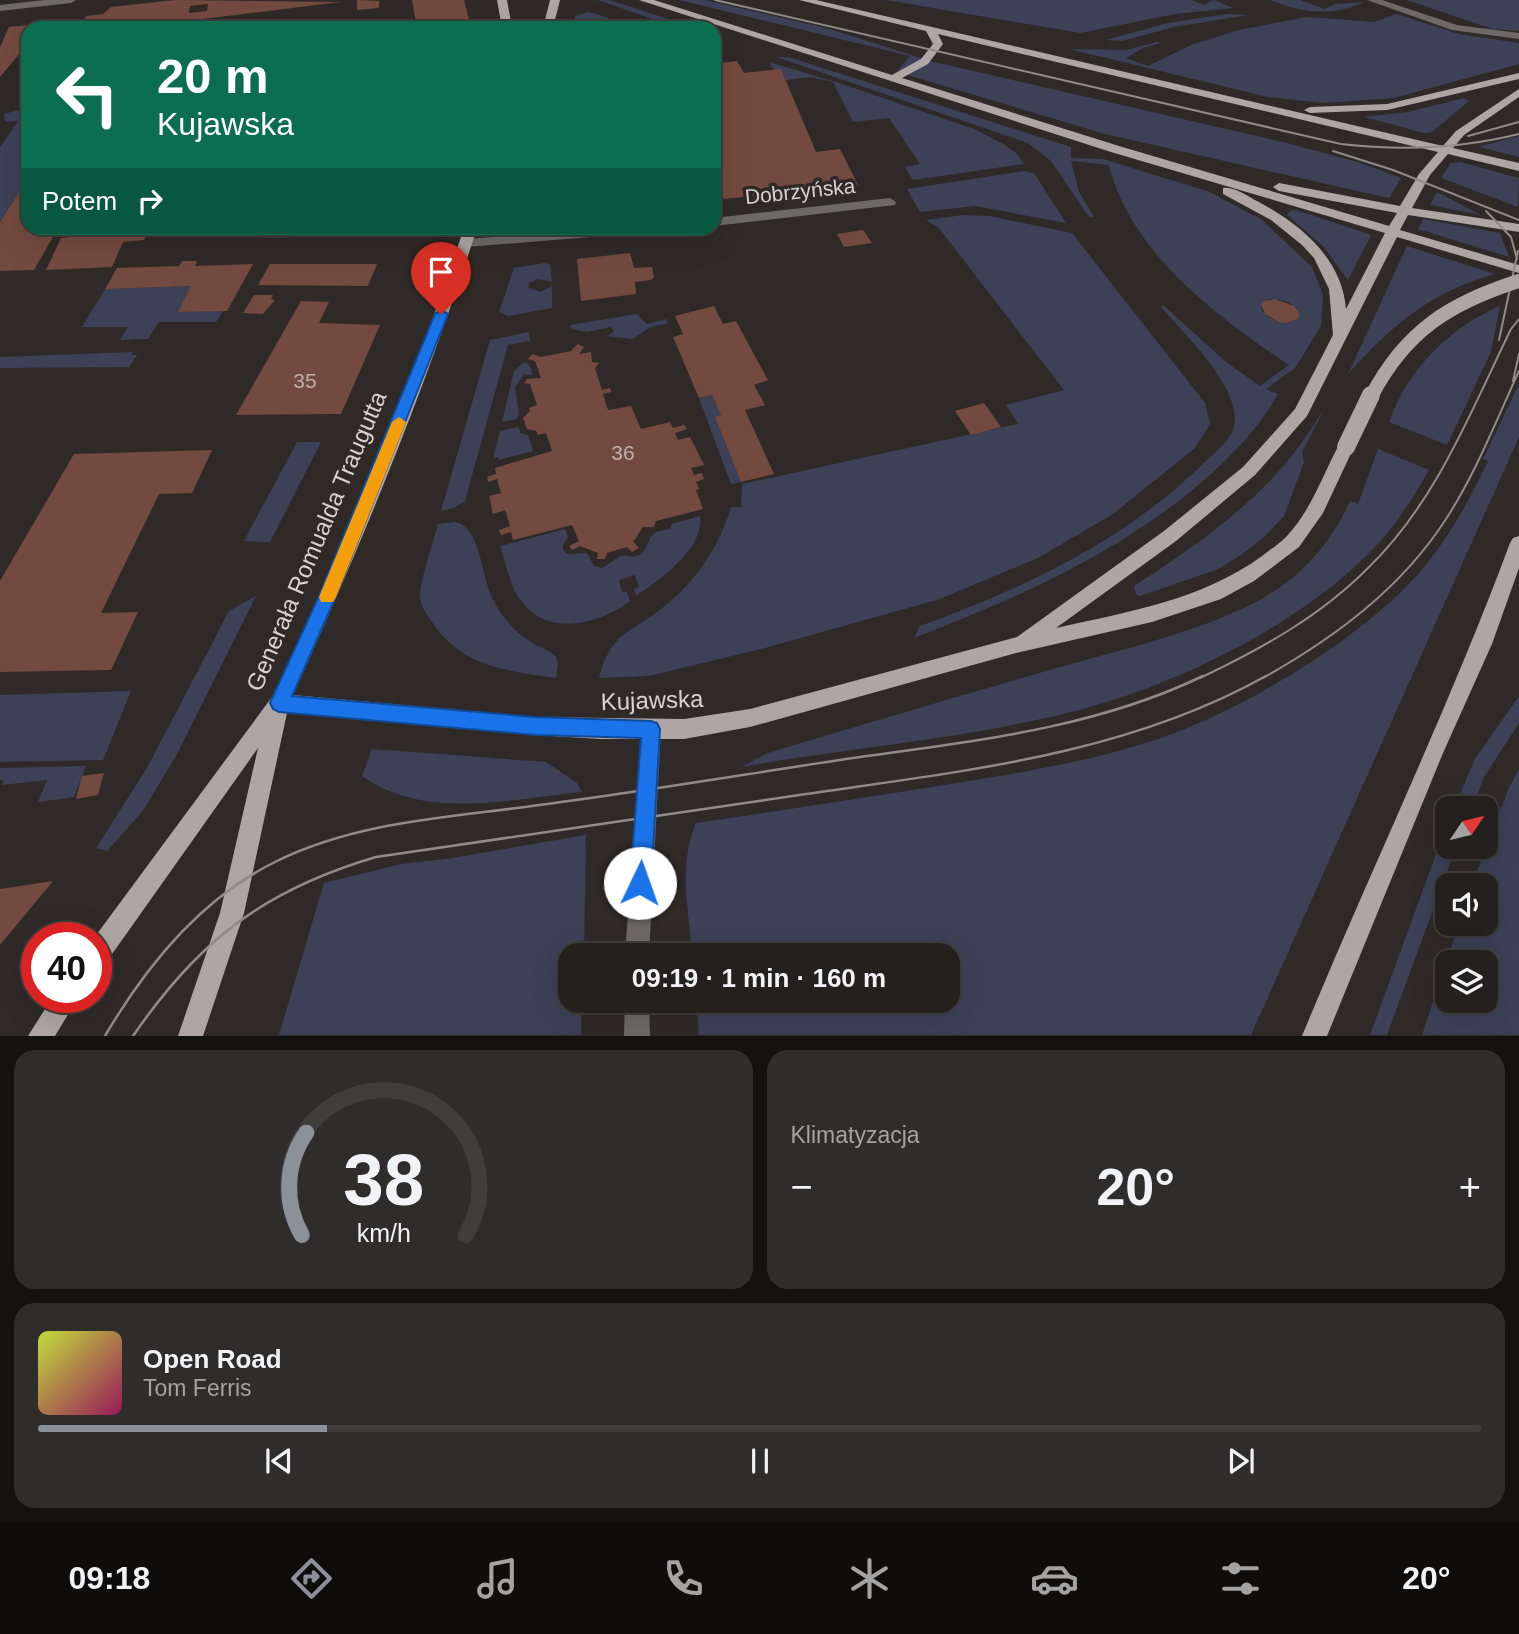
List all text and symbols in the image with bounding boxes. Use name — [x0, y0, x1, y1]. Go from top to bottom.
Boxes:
icon: left — [42, 49, 133, 140]
text: 20 m — [157, 49, 269, 103]
text: Kujawska — [157, 106, 294, 142]
street label: Dobrzyńska — [744, 174, 857, 208]
icon: right — [131, 182, 169, 220]
text: Potem — [42, 186, 117, 216]
pin — [411, 242, 471, 314]
icon: arrive — [422, 253, 460, 291]
house number: 35 — [293, 369, 317, 392]
street label: Generała Romualda Traugutta — [240, 387, 392, 695]
house number: 36 — [611, 441, 635, 464]
street label: Kujawska — [600, 685, 704, 715]
north arrow — [1435, 796, 1498, 859]
map controls — [1435, 796, 1498, 1013]
position arrow — [603, 846, 677, 920]
button: sound — [1435, 873, 1498, 936]
speed limit sign: 40 — [21, 922, 112, 1013]
button: layers — [1435, 950, 1498, 1013]
text: 09:19 · 1 min · 160 m — [632, 963, 886, 993]
text: Klimatyzacja — [791, 1122, 920, 1148]
text: 38 — [343, 1140, 424, 1221]
text: 20° — [1096, 1158, 1175, 1216]
text: − — [791, 1166, 813, 1208]
text: + — [1459, 1166, 1481, 1208]
text: km/h — [356, 1219, 410, 1247]
text: Open Road — [143, 1344, 282, 1374]
text: Tom Ferris — [143, 1375, 252, 1401]
icon: previous — [260, 1442, 298, 1480]
icon: pause — [741, 1442, 779, 1480]
icon: next — [1222, 1442, 1260, 1480]
icon: directions — [287, 1554, 336, 1603]
icon: music — [473, 1554, 522, 1603]
icon: phone — [659, 1554, 708, 1603]
icon: climate — [845, 1554, 894, 1603]
icon: car — [1030, 1554, 1079, 1603]
icon: filters — [1216, 1554, 1265, 1603]
text: 09:18 — [68, 1560, 150, 1596]
text: 20° — [1402, 1560, 1451, 1596]

